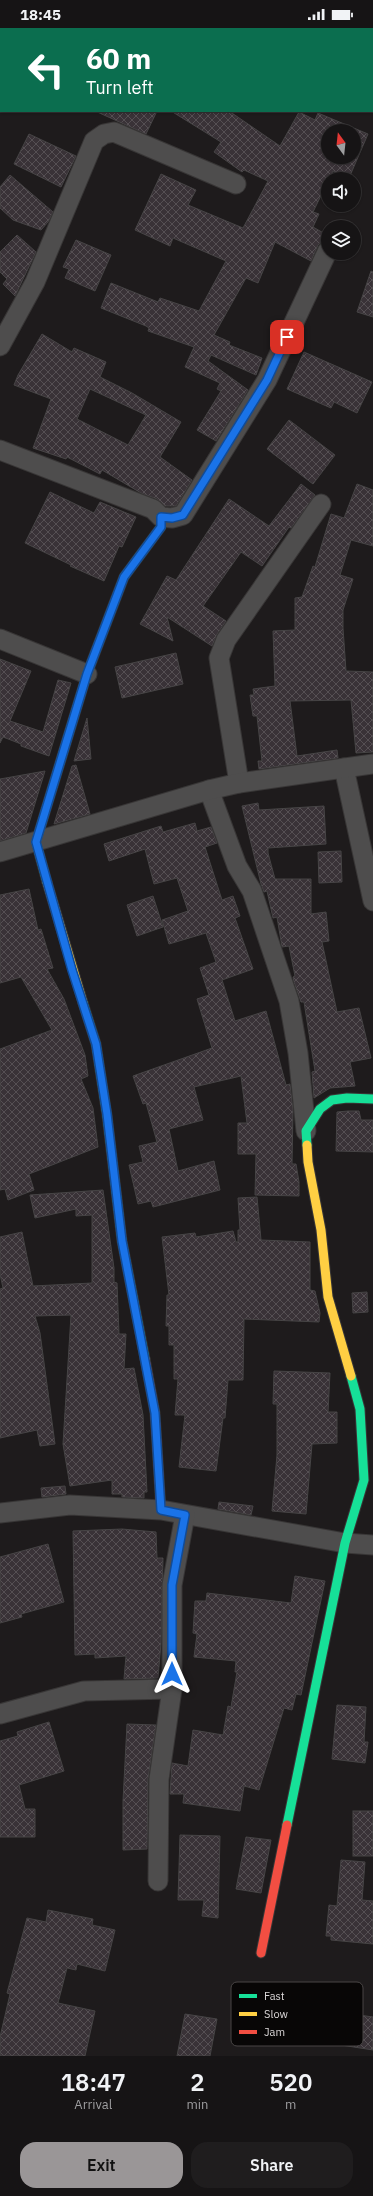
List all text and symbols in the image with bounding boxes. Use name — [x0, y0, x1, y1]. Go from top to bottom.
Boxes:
text: 18:45 — [20, 5, 61, 24]
text: 60 m — [86, 40, 151, 77]
icon: left — [20, 44, 72, 96]
text: Turn left — [86, 76, 154, 99]
north arrow — [321, 124, 361, 164]
map controls — [321, 124, 361, 260]
button: sound — [321, 172, 361, 212]
button: layers — [321, 220, 361, 260]
pin — [270, 320, 304, 354]
icon: arrive — [276, 326, 298, 348]
position arrow — [151, 1653, 193, 1695]
legend — [231, 1982, 363, 2046]
text: Fast — [264, 1989, 285, 2003]
text: Slow — [264, 2007, 288, 2021]
text: Jam — [264, 2025, 285, 2039]
text: 18:47 — [61, 2066, 126, 2098]
text: 2 — [190, 2066, 205, 2098]
text: 520 — [269, 2066, 312, 2098]
text: Arrival — [74, 2096, 112, 2113]
text: min — [187, 2096, 209, 2113]
text: m — [285, 2096, 296, 2113]
button: Exit — [20, 2142, 183, 2188]
button: Share — [191, 2142, 353, 2188]

